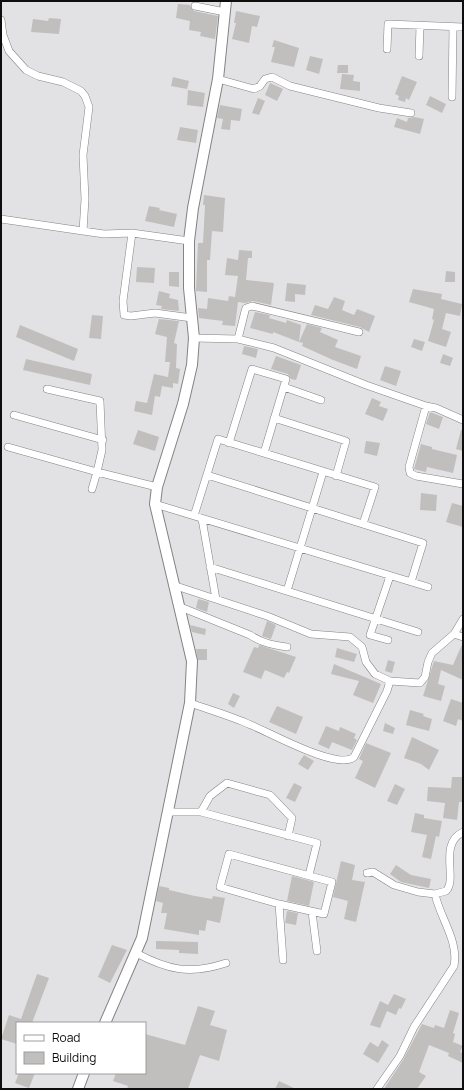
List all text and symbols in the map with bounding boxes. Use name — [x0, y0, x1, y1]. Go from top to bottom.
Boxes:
legend — [16, 1022, 146, 1074]
text: Road — [52, 1029, 80, 1046]
text: Building — [52, 1049, 96, 1066]

